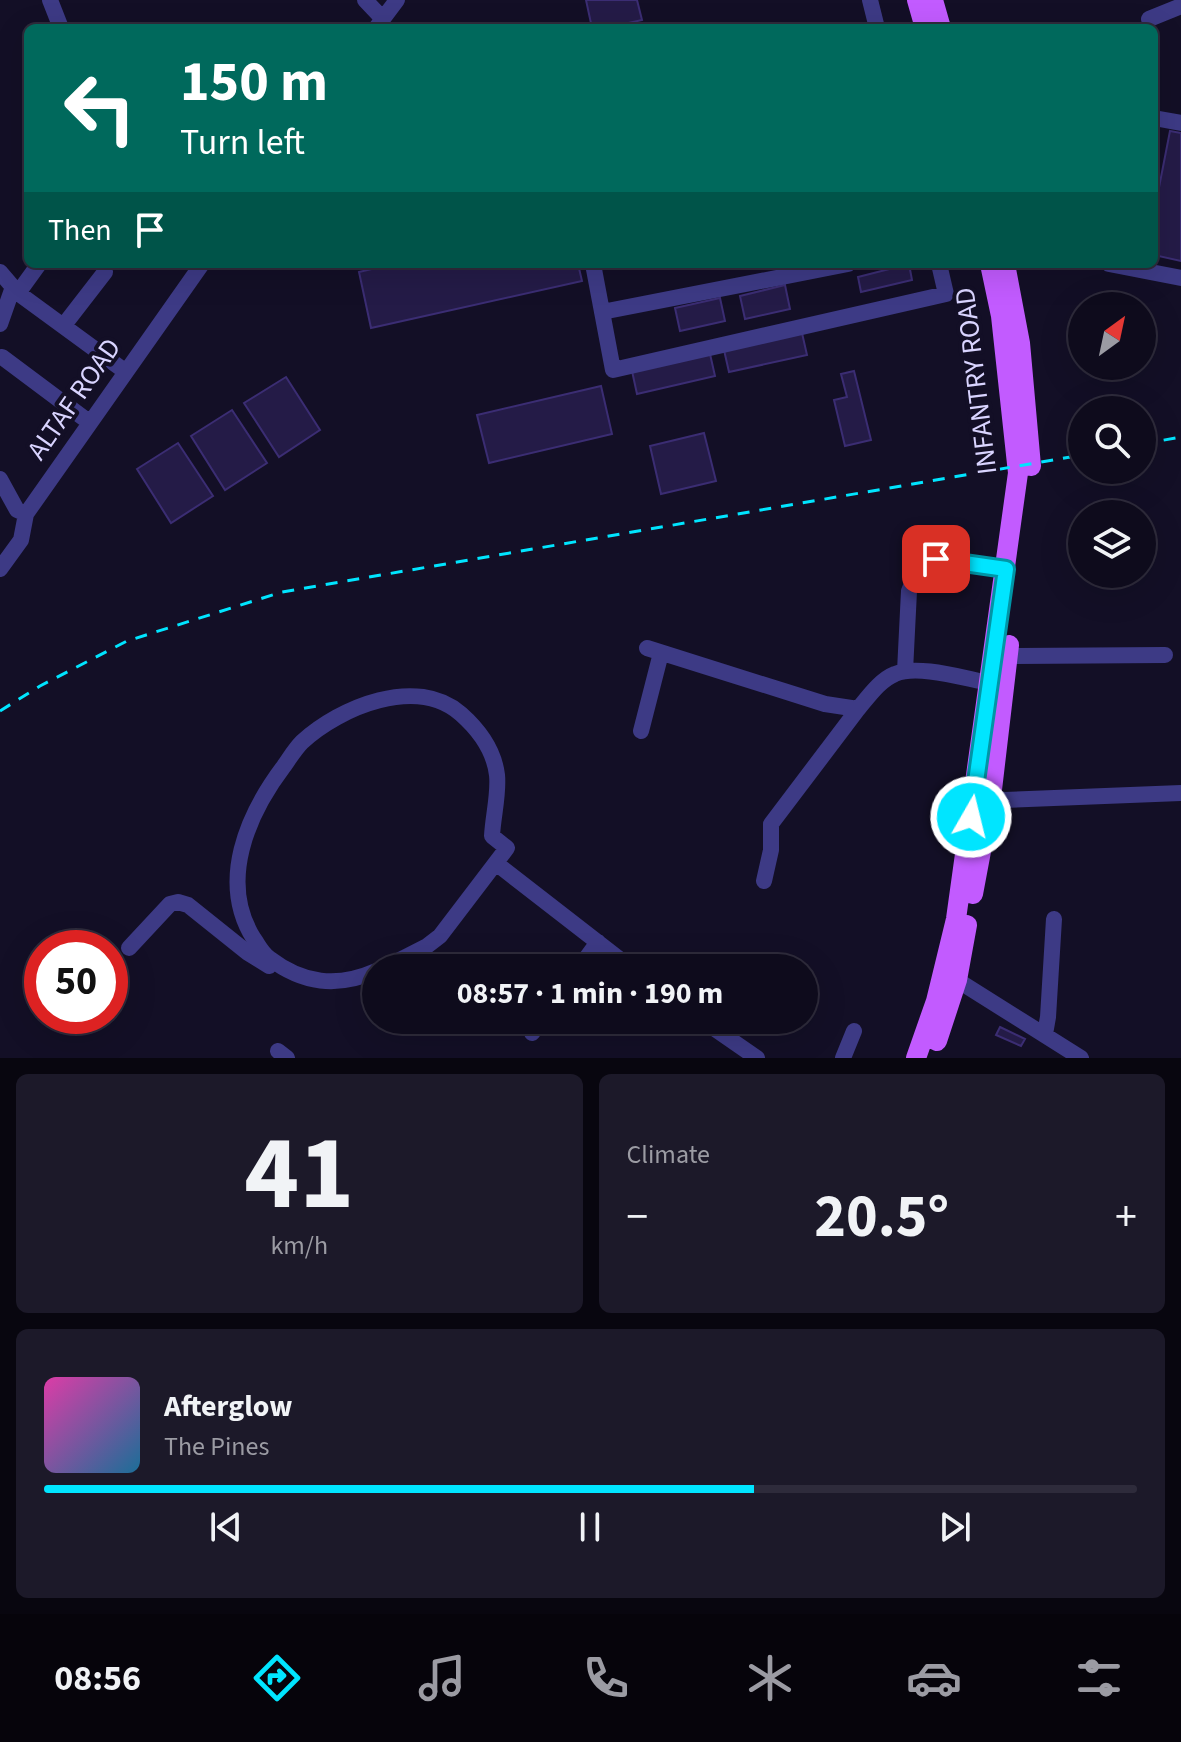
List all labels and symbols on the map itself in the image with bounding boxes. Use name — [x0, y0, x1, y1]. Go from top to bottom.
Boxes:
street label: INFANTRY ROAD — [945, 285, 1007, 477]
north arrow — [1068, 292, 1156, 380]
street label: ALTAF ROAD — [17, 330, 131, 468]
pin — [902, 525, 970, 593]
position arrow — [929, 775, 1013, 859]
speed limit sign: 50 — [24, 930, 128, 1034]

